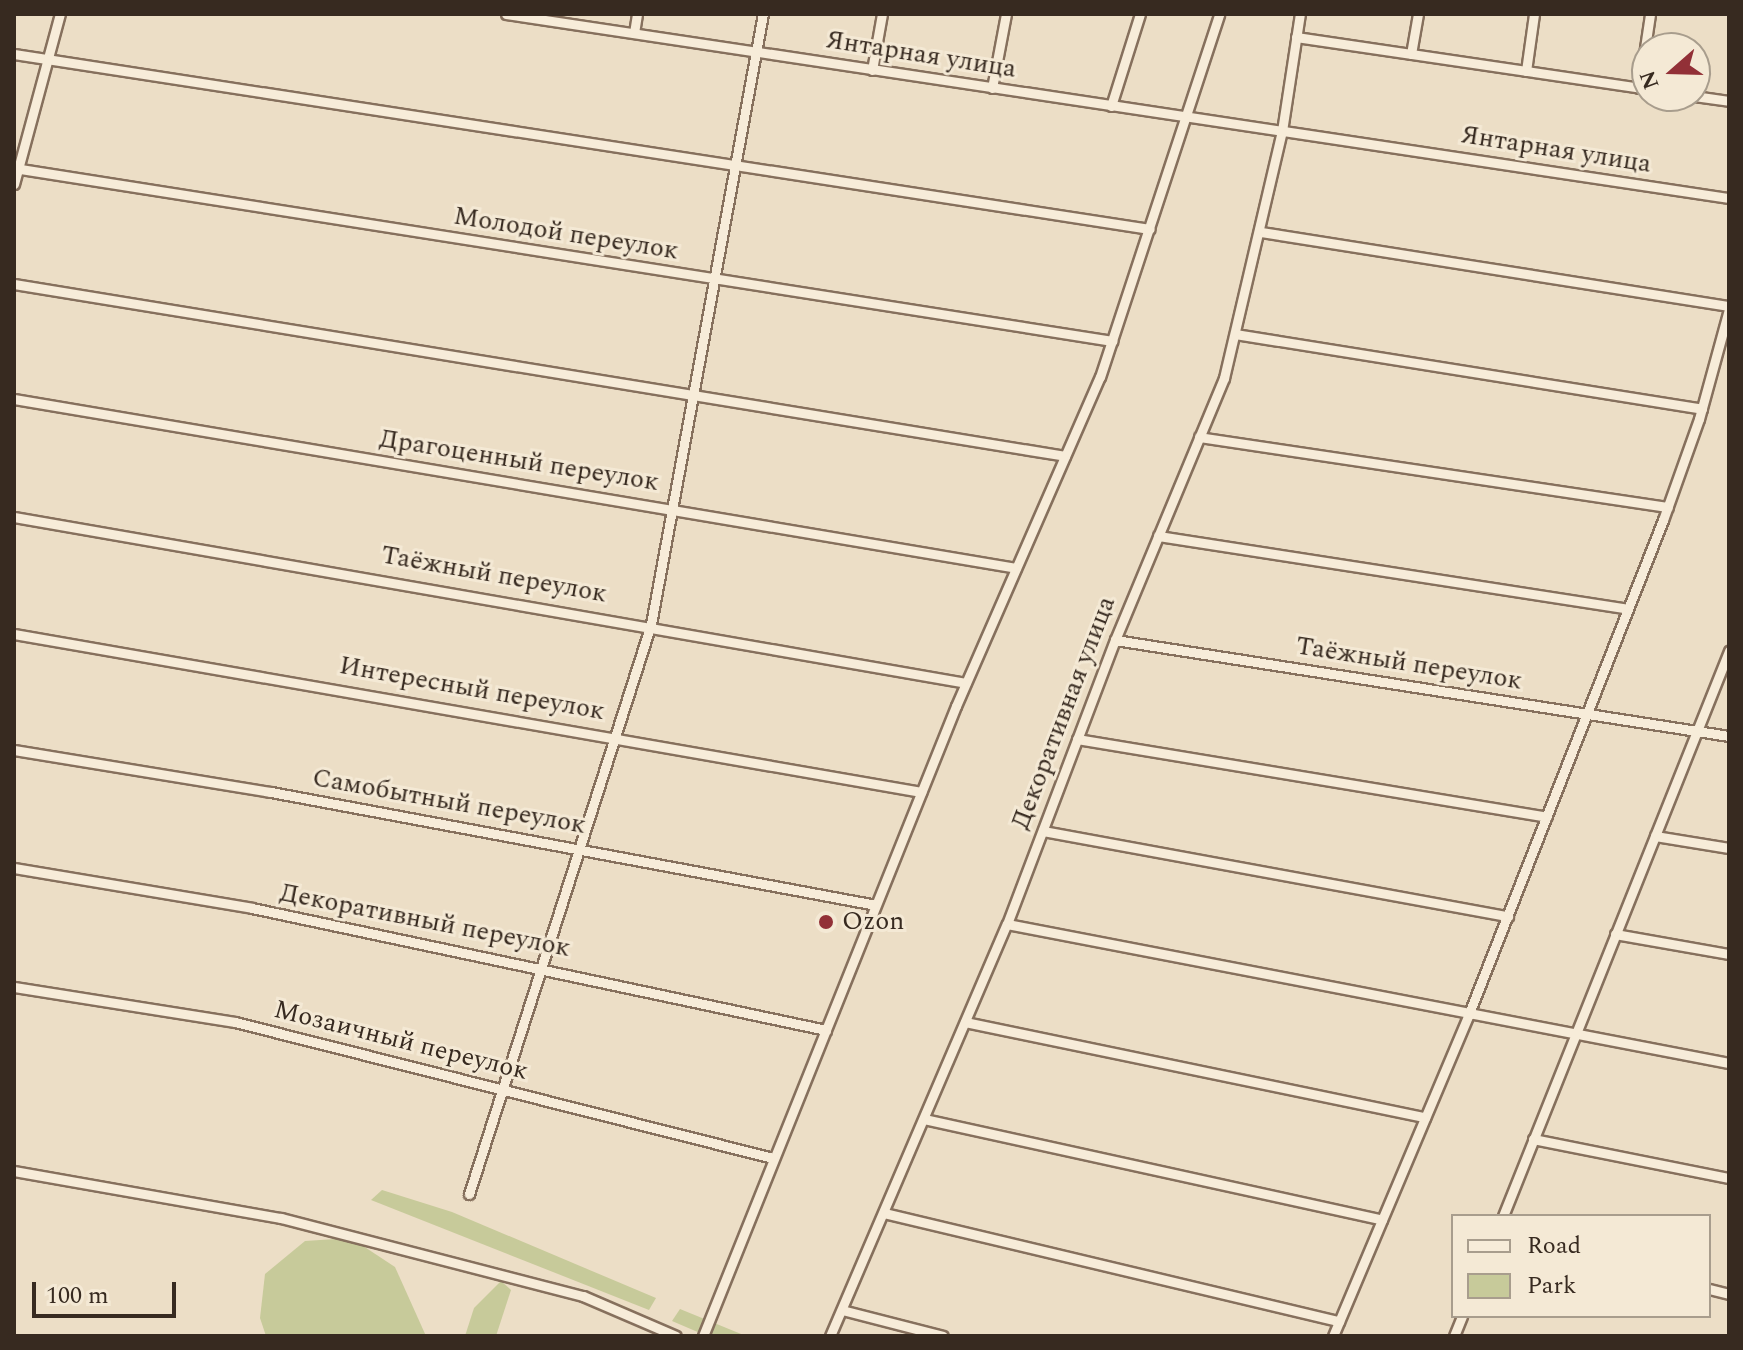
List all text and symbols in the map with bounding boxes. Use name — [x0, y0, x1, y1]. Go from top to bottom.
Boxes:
street label: Янтарная улица — [824, 25, 1018, 85]
north arrow — [1631, 32, 1711, 112]
text: N — [1631, 66, 1668, 94]
street label: Янтарная улица — [1459, 120, 1653, 180]
street label: Молодой переулок — [451, 201, 681, 267]
street label: Драгоценный переулок — [377, 424, 661, 498]
street label: Таёжный переулок — [379, 540, 609, 610]
street label: Декоративная улица — [1005, 592, 1123, 834]
street label: Таёжный переулок — [1294, 631, 1524, 697]
street label: Интересный переулок — [337, 650, 607, 728]
street label: Самобытный переулок — [310, 763, 588, 841]
street label: Декоративный переулок — [277, 878, 573, 964]
place label: Ozon — [842, 906, 904, 938]
marker: Ozon — [817, 913, 835, 931]
street label: Мозаичный переулок — [271, 994, 531, 1088]
legend — [1451, 1214, 1711, 1318]
text: Road — [1527, 1228, 1581, 1264]
scale bar — [36, 1266, 180, 1316]
text: Park — [1527, 1268, 1577, 1304]
text: 100 m — [46, 1278, 109, 1314]

